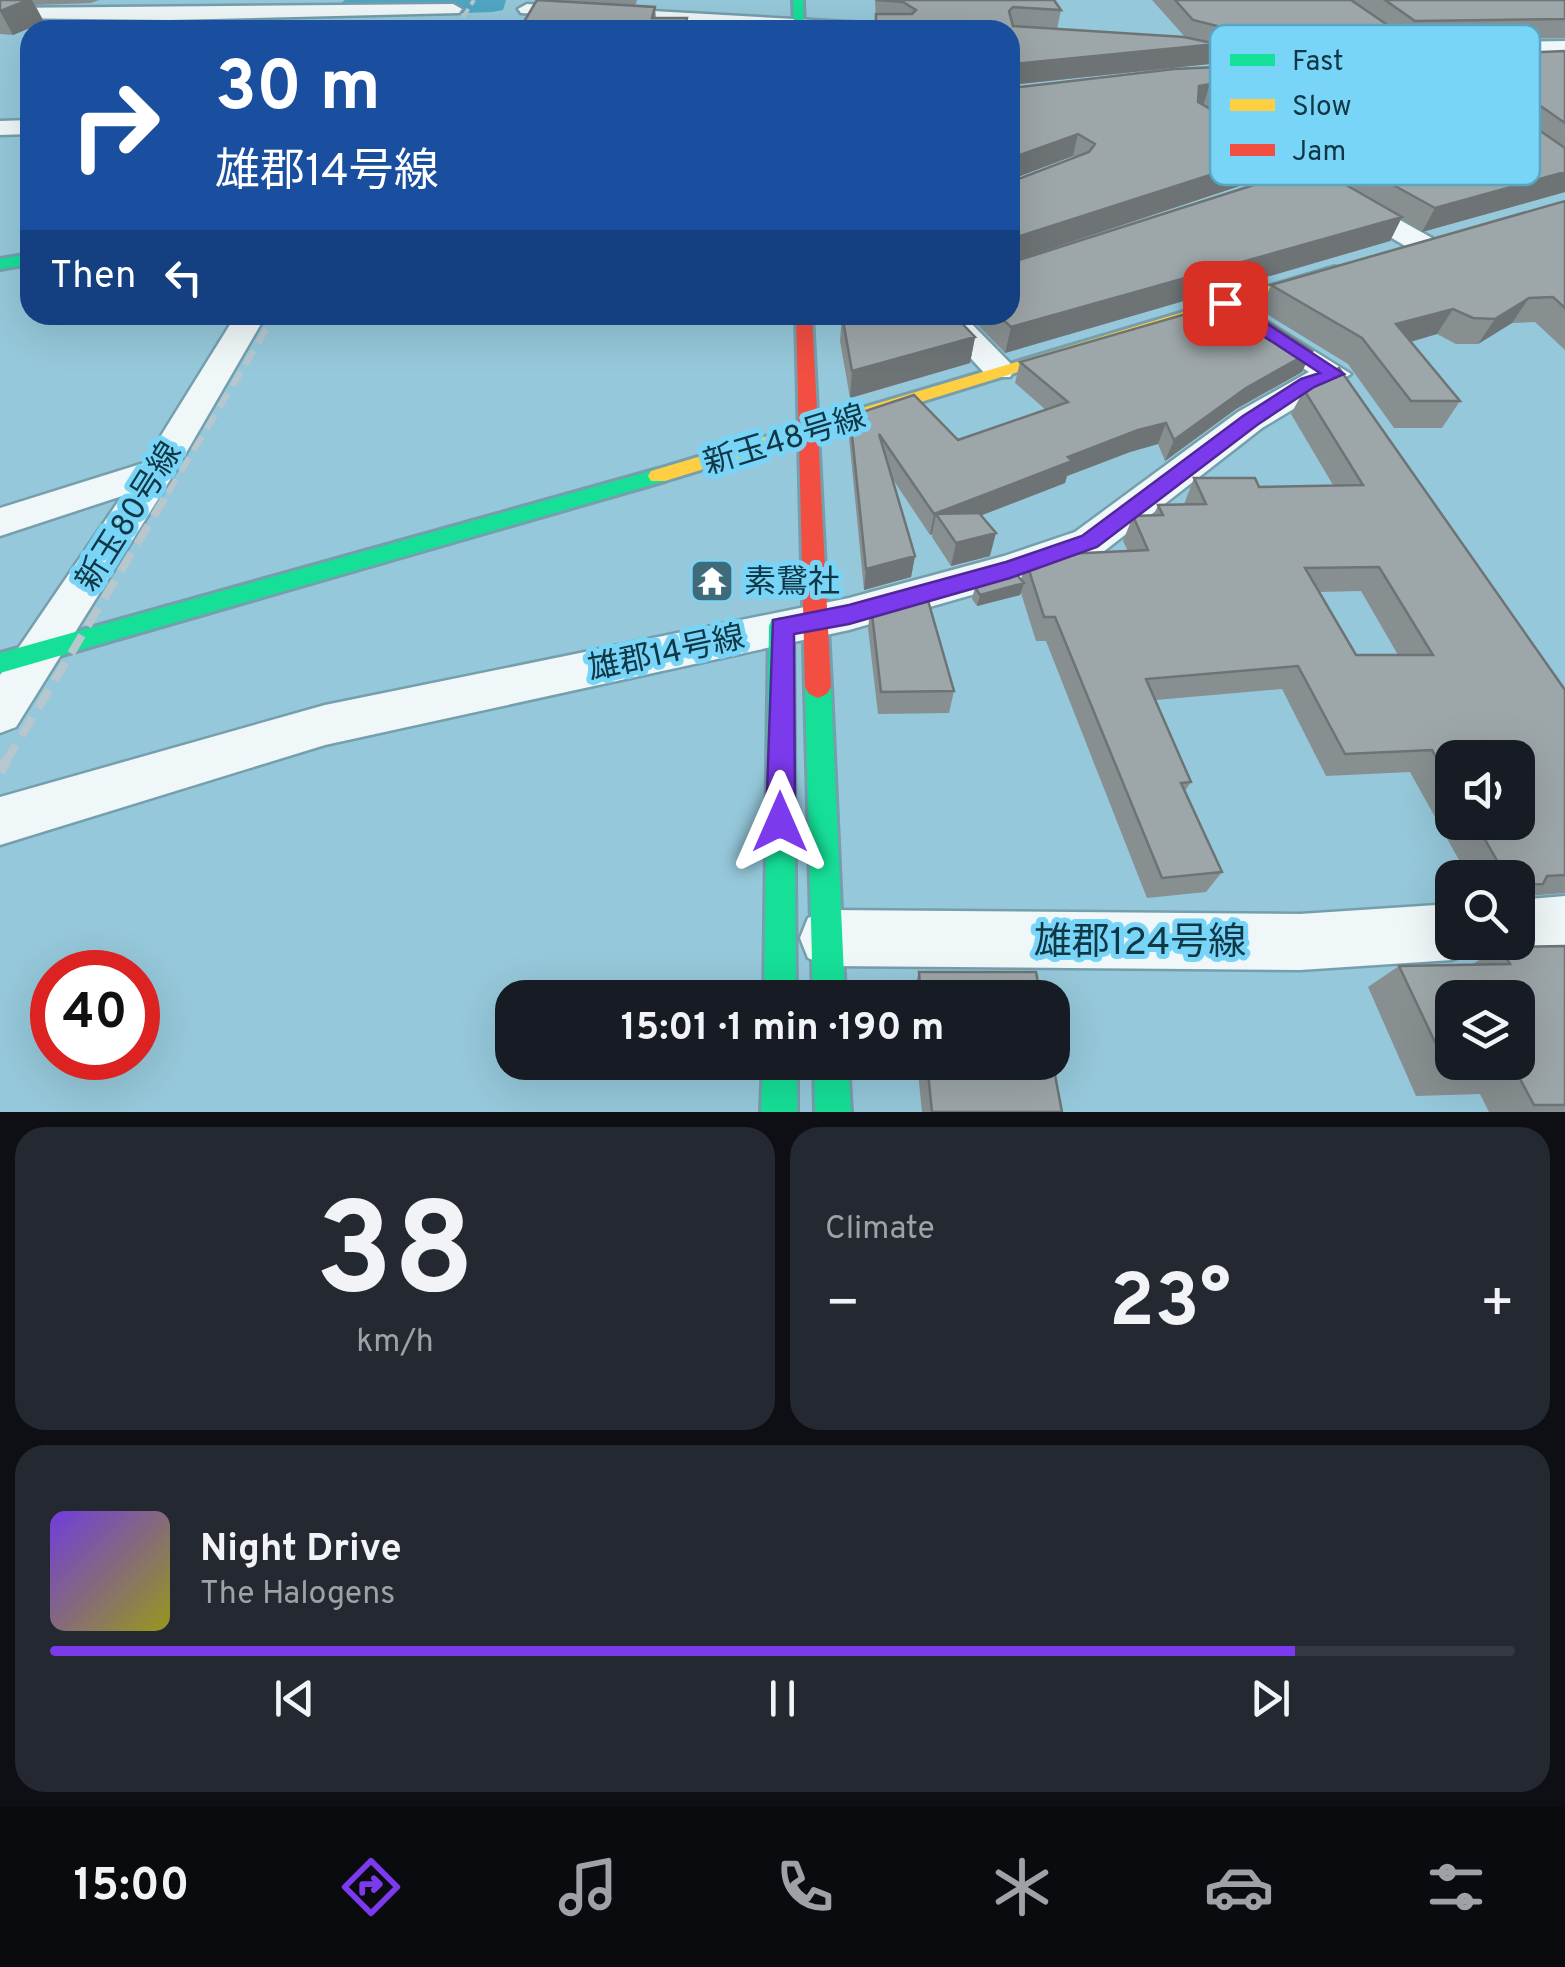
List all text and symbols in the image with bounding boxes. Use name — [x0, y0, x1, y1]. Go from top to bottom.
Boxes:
legend — [1210, 25, 1540, 185]
text: Fast — [1292, 45, 1344, 81]
text: 30 m — [215, 46, 381, 135]
icon: right — [50, 60, 180, 190]
text: Slow — [1292, 90, 1351, 126]
text: Jam — [1292, 135, 1346, 171]
text: 雄郡14号線 — [215, 145, 439, 202]
icon: left — [156, 250, 211, 305]
text: Then — [50, 253, 136, 302]
pin — [1183, 261, 1268, 346]
icon: arrive — [1198, 276, 1253, 331]
street label: 新玉48号線 — [699, 398, 871, 485]
street label: 新玉80号線 — [69, 436, 192, 599]
temple icon: 素鵞社 — [689, 558, 735, 604]
place label: 素鵞社 — [744, 564, 840, 604]
street label: 雄郡14号線 — [585, 619, 749, 691]
map controls — [1435, 740, 1535, 1080]
button: sound — [1435, 740, 1535, 840]
position arrow — [728, 770, 832, 874]
button: search — [1435, 860, 1535, 960]
street label: 雄郡124号線 — [1034, 920, 1246, 969]
speed limit sign: 40 — [30, 950, 160, 1080]
button: layers — [1435, 980, 1535, 1080]
text: 15:01 · 1 min · 190 m — [621, 1005, 944, 1054]
text: 38 — [315, 1175, 475, 1340]
text: Climate — [825, 1210, 935, 1250]
text: 23° — [1109, 1258, 1231, 1353]
text: − — [825, 1271, 860, 1341]
text: + — [1480, 1271, 1515, 1341]
text: km/h — [356, 1323, 434, 1363]
text: Night Drive — [200, 1526, 402, 1575]
text: The Halogens — [200, 1575, 395, 1615]
icon: previous — [267, 1671, 322, 1726]
icon: pause — [755, 1671, 810, 1726]
icon: next — [1243, 1671, 1298, 1726]
icon: directions — [336, 1852, 406, 1922]
icon: music — [553, 1852, 623, 1922]
icon: phone — [770, 1852, 840, 1922]
icon: climate — [987, 1852, 1057, 1922]
icon: car — [1204, 1852, 1274, 1922]
icon: filters — [1421, 1852, 1491, 1922]
text: 15:00 — [74, 1859, 189, 1916]

